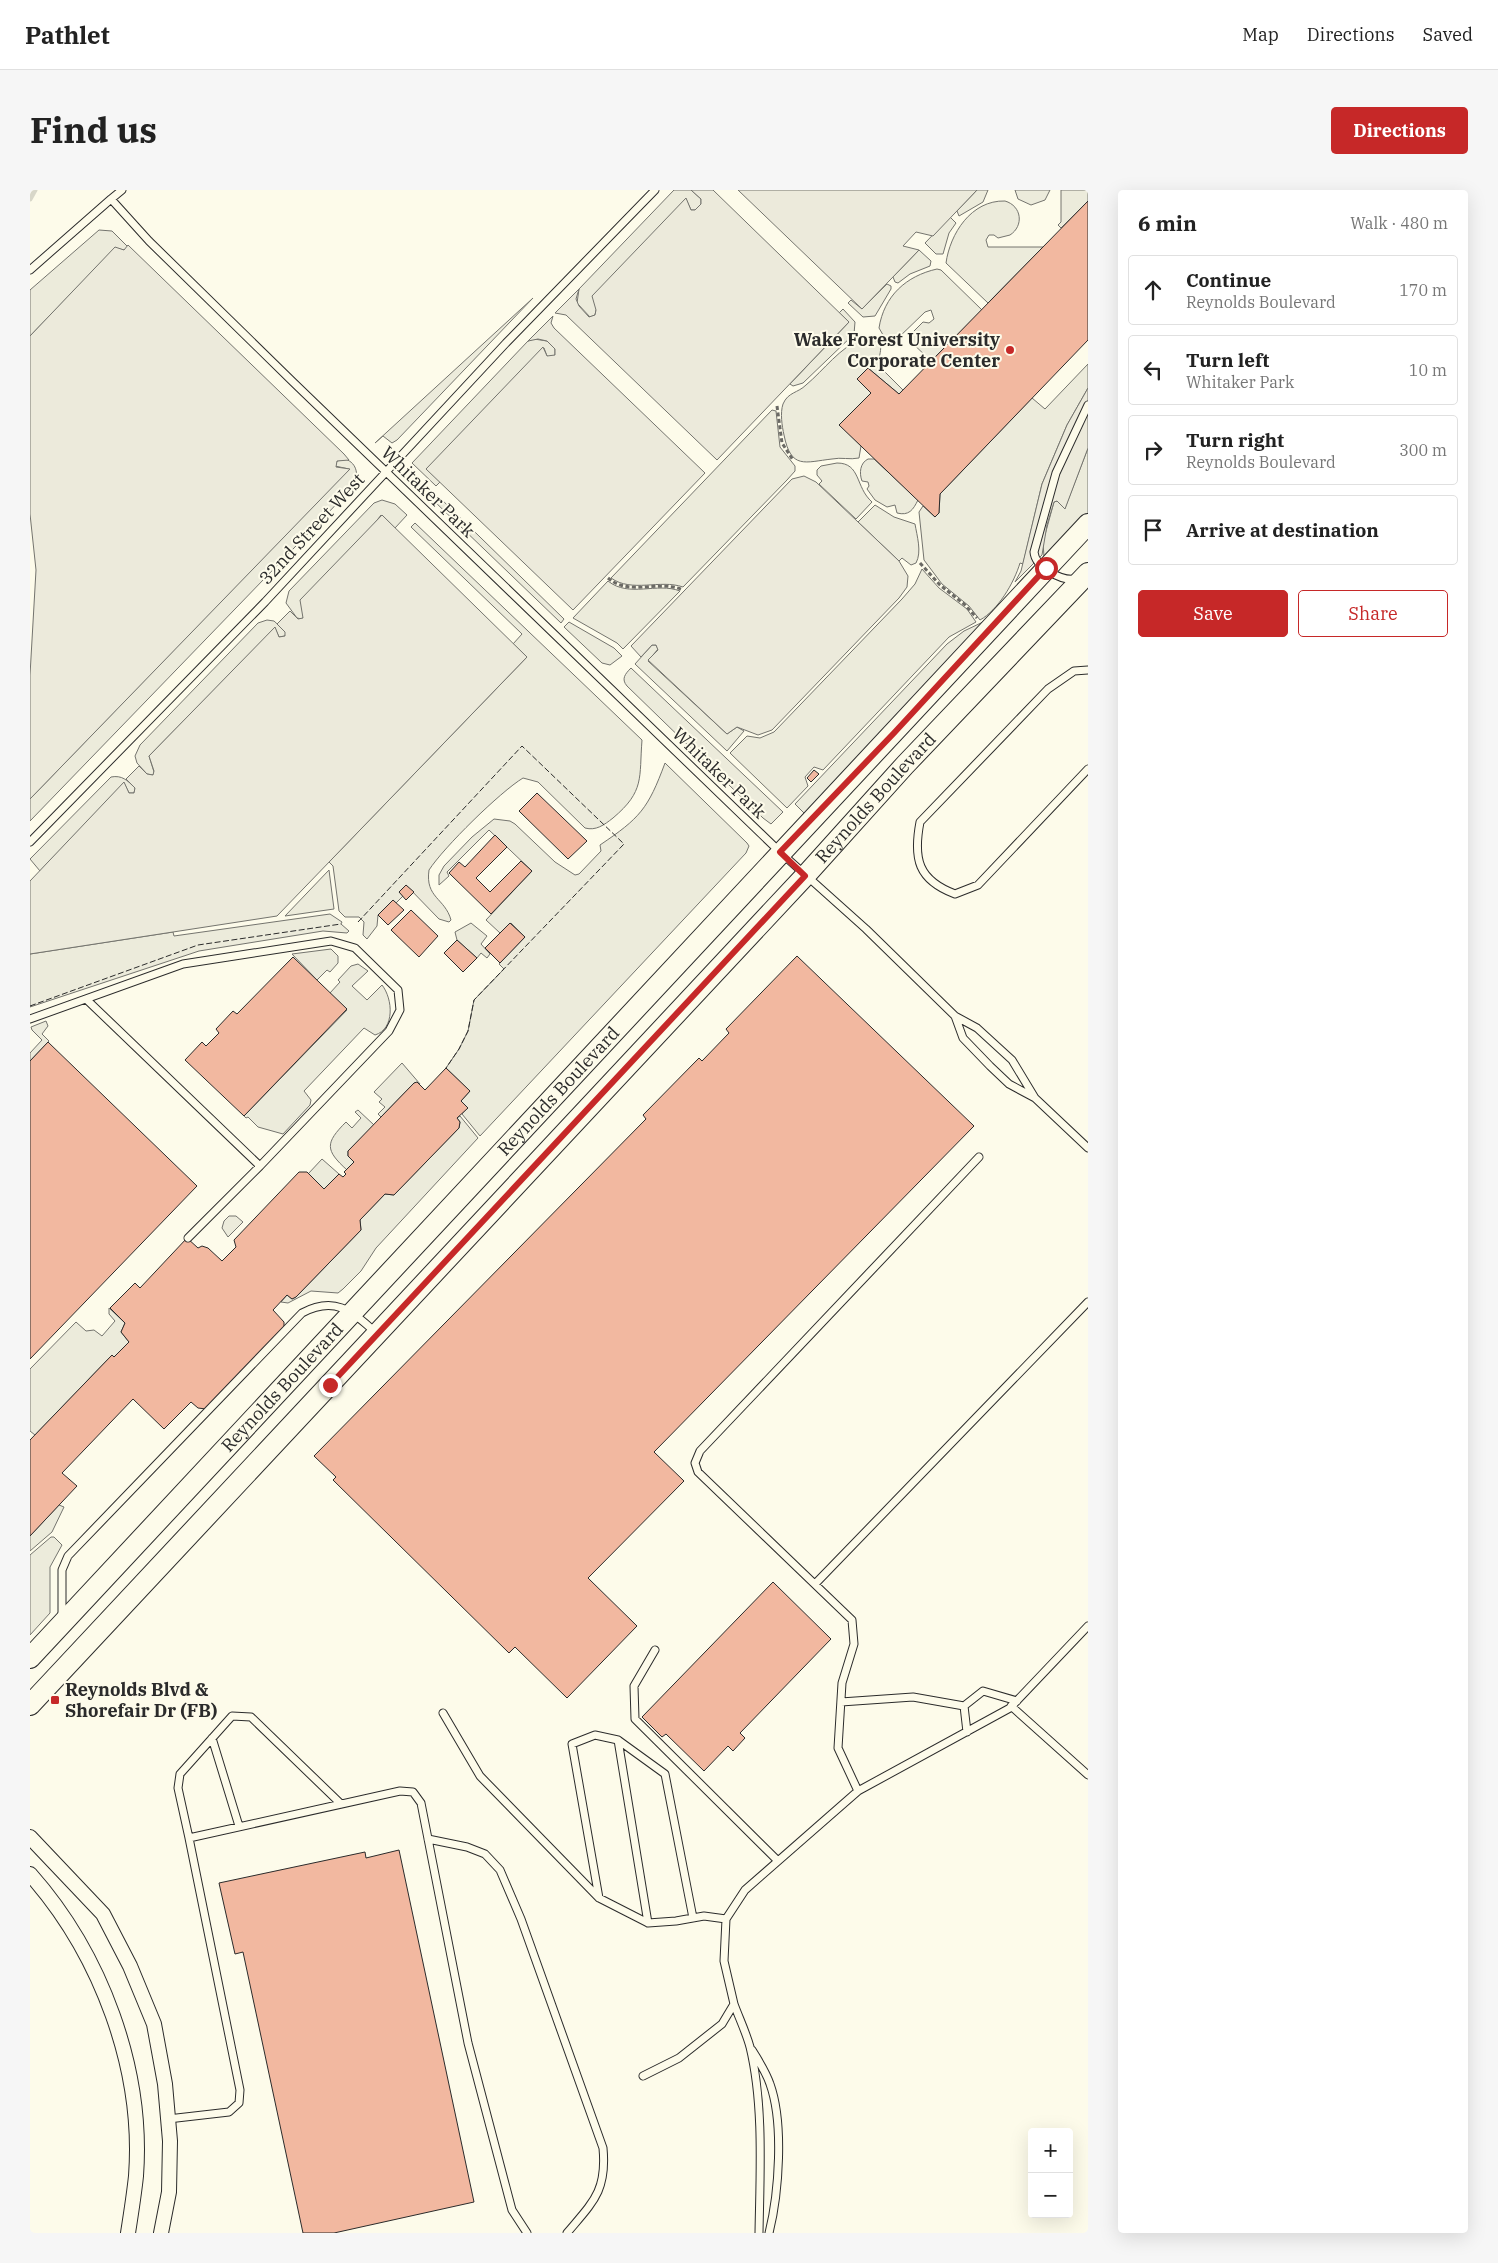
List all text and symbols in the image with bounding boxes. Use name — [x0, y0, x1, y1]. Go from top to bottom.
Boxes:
text: Pathlet — [25, 19, 110, 51]
text: Map — [1242, 23, 1279, 46]
text: Directions — [1307, 23, 1395, 46]
text: Saved — [1423, 23, 1473, 46]
text: Find us — [30, 107, 157, 153]
button: Directions — [1331, 107, 1468, 154]
text: 6 min — [1138, 209, 1197, 237]
text: Walk · 480 m — [1350, 213, 1448, 233]
text: Continue — [1186, 268, 1271, 292]
icon: ahead — [1139, 276, 1167, 304]
text: 170 m — [1399, 280, 1447, 300]
text: Reynolds Boulevard — [1186, 292, 1336, 312]
place label: Wake Forest University Corporate Center — [794, 328, 1001, 372]
marker: Wake Forest University Corporate Center — [1004, 344, 1016, 356]
text: Turn left — [1186, 348, 1269, 372]
icon: left — [1139, 356, 1167, 384]
text: 10 m — [1409, 360, 1447, 380]
text: Whitaker Park — [1186, 372, 1294, 392]
text: Turn right — [1186, 428, 1284, 452]
icon: right — [1139, 436, 1167, 464]
text: 300 m — [1399, 440, 1447, 460]
street label: Whitaker Park — [377, 441, 481, 543]
text: Reynolds Boulevard — [1186, 452, 1336, 472]
street label: 32nd Street West — [254, 468, 369, 589]
icon: arrive — [1139, 516, 1167, 544]
text: Arrive at destination — [1186, 518, 1379, 542]
route start — [1035, 557, 1058, 580]
button: Save — [1138, 590, 1288, 637]
button: Share — [1298, 590, 1448, 637]
street label: Whitaker Park — [668, 722, 772, 824]
street label: Reynolds Boulevard — [810, 728, 941, 868]
street label: Reynolds Boulevard — [492, 1021, 624, 1160]
street label: Reynolds Boulevard — [216, 1318, 348, 1457]
route end — [319, 1374, 342, 1397]
place label: Reynolds Blvd & Shorefair Dr (FB) — [65, 1678, 217, 1722]
marker: Reynolds Blvd & Shorefair Dr (FB) — [49, 1694, 61, 1706]
map controls — [1028, 2128, 1073, 2218]
button: + — [1028, 2128, 1073, 2173]
button: − — [1028, 2173, 1073, 2218]

